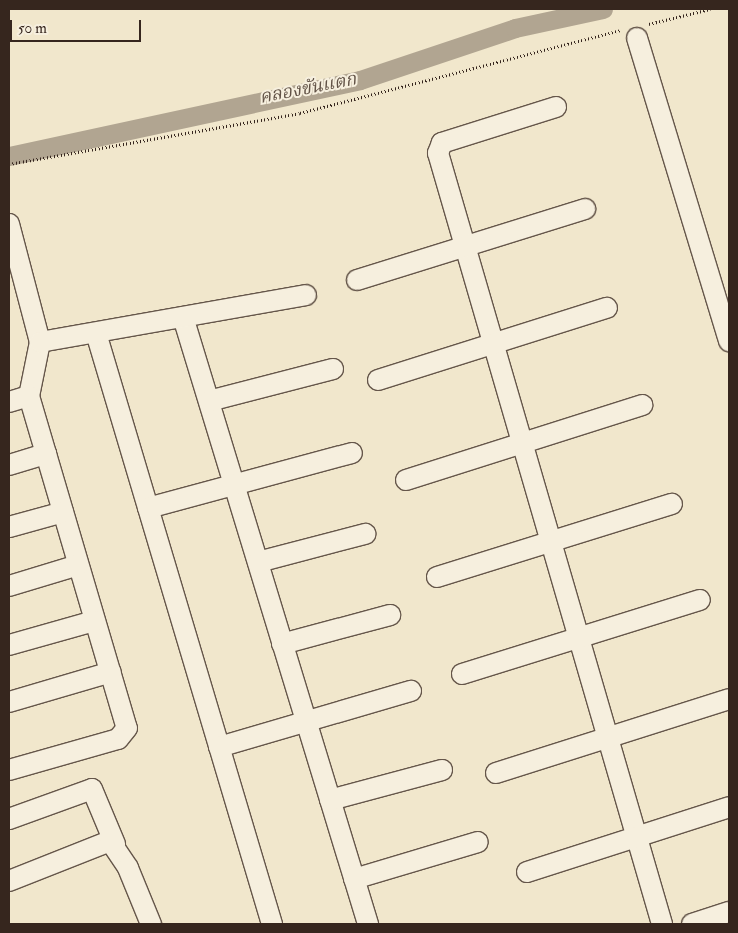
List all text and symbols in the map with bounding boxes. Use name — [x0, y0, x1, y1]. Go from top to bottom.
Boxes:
scale bar — [12, 10, 144, 42]
text: 50 m — [18, 19, 47, 38]
water label: คลองขันแตก — [258, 69, 358, 109]

